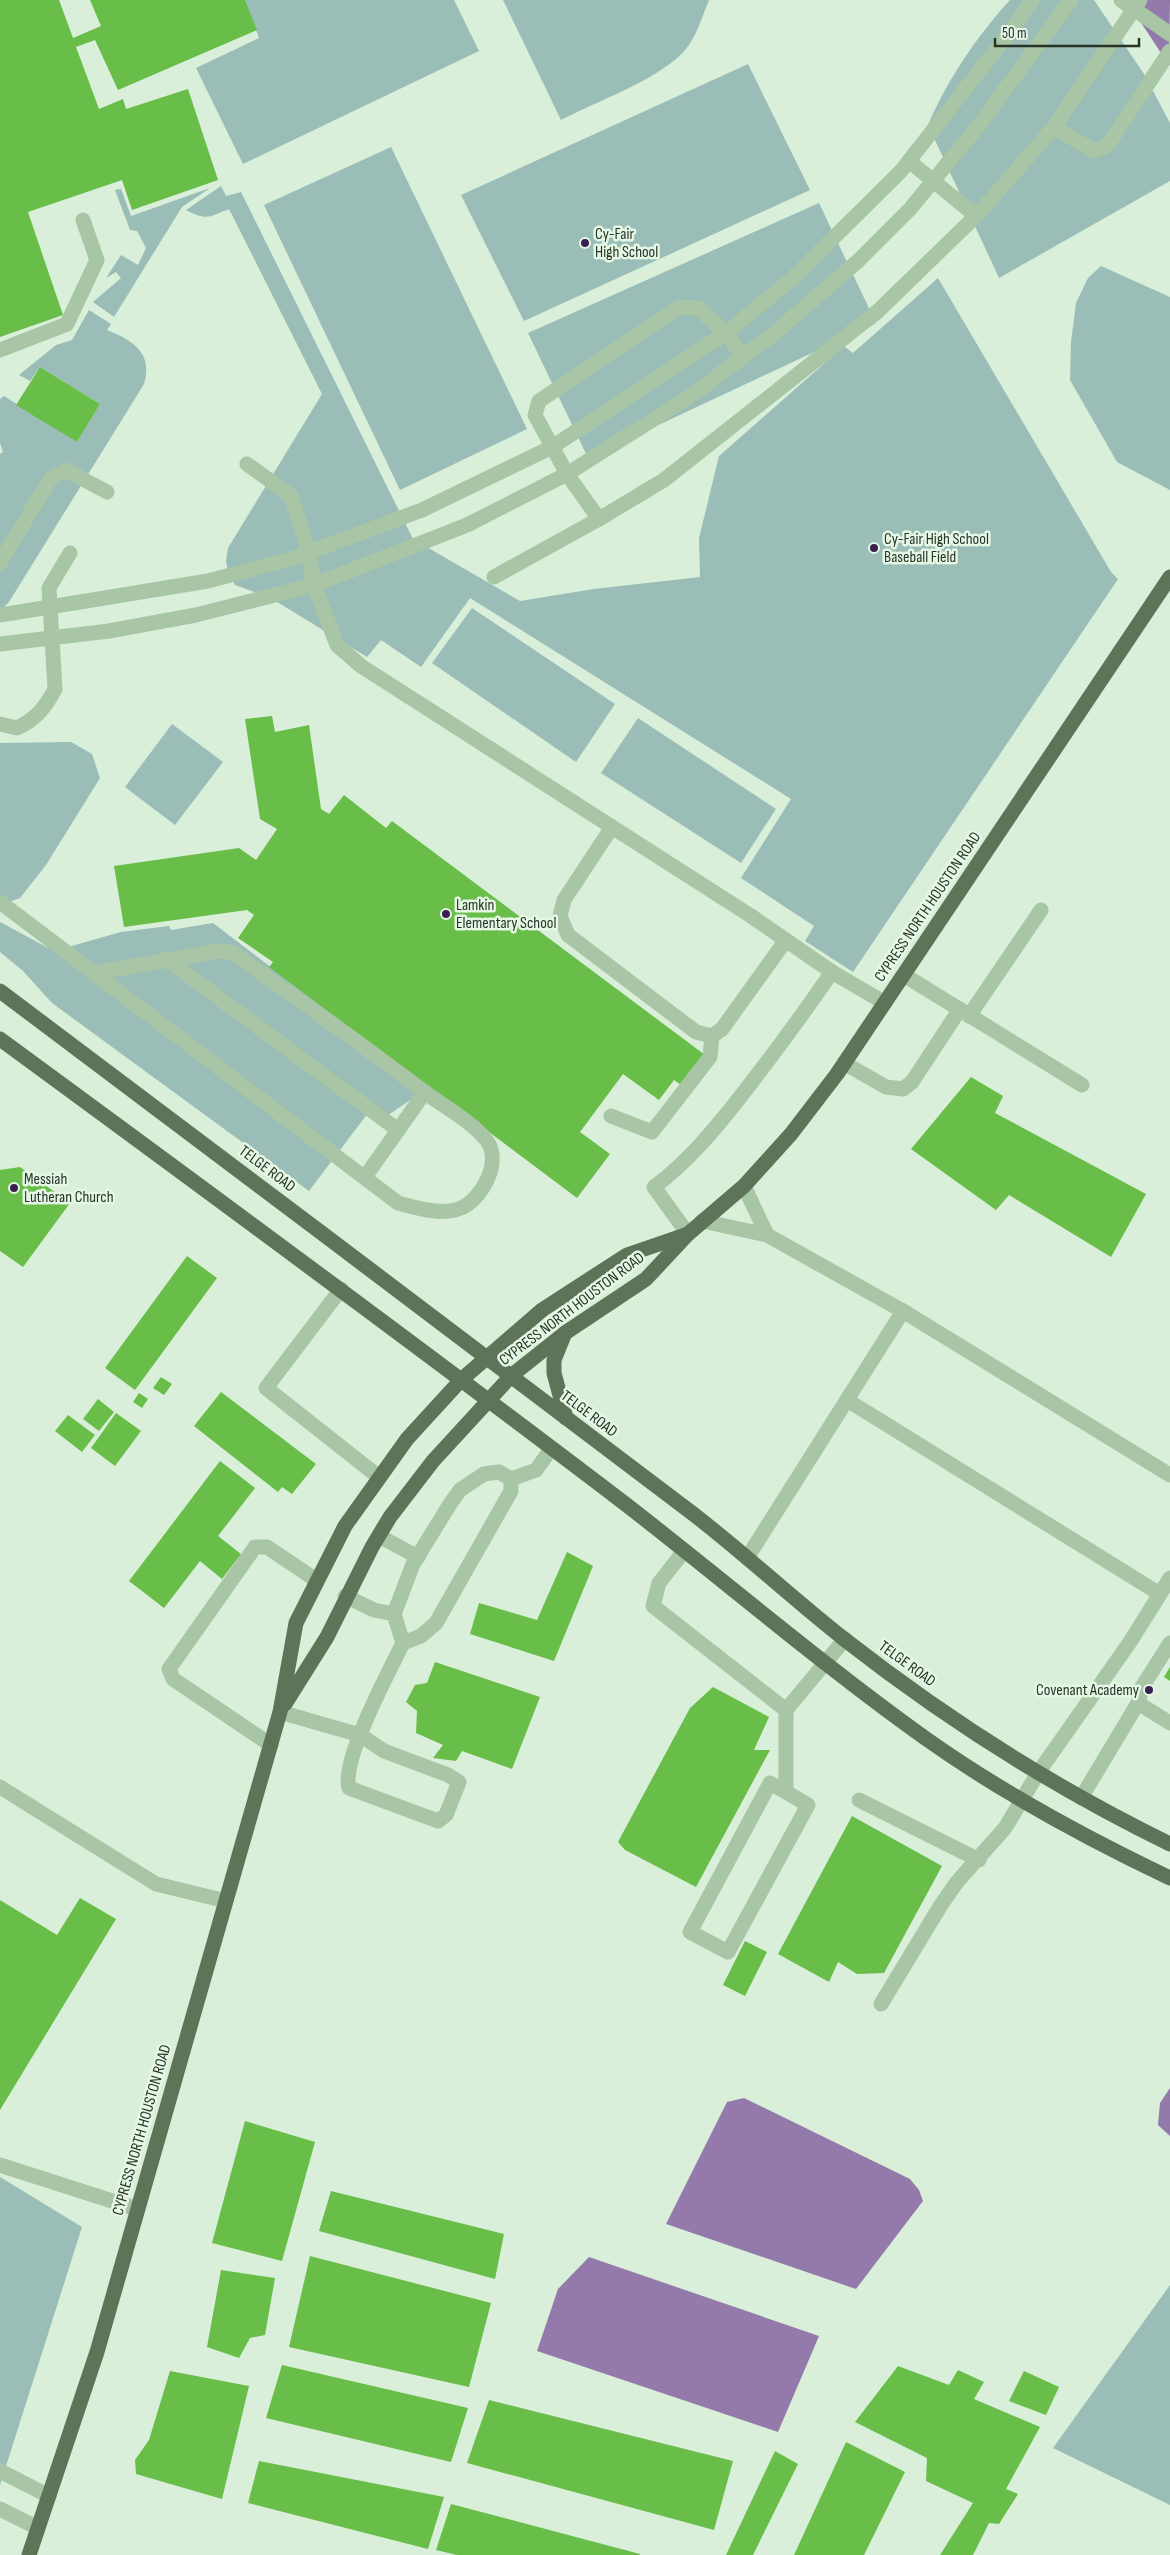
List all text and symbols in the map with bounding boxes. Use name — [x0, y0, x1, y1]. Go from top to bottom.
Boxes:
scale bar — [995, 15, 1139, 47]
text: 50 m — [1002, 24, 1027, 43]
place label: Cy-Fair High School — [595, 225, 658, 262]
marker: Cy-Fair High School — [579, 237, 591, 249]
place label: Cy-Fair High School Baseball Field — [884, 530, 989, 567]
marker: Cy-Fair High School Baseball Field — [868, 542, 880, 554]
street label: CYPRESS NORTH HOUSTON ROAD — [871, 828, 985, 986]
place label: Lamkin Elementary School — [456, 896, 556, 933]
marker: Lamkin Elementary School — [440, 908, 452, 920]
street label: TELGE ROAD — [235, 1142, 299, 1196]
place label: Messiah Lutheran Church — [24, 1170, 114, 1207]
marker: Messiah Lutheran Church — [8, 1182, 20, 1194]
street label: CYPRESS NORTH HOUSTON ROAD — [496, 1248, 648, 1370]
street label: TELGE ROAD — [557, 1387, 621, 1441]
street label: TELGE ROAD — [875, 1637, 939, 1691]
place label: Covenant Academy — [1036, 1681, 1139, 1700]
marker: Covenant Academy — [1143, 1684, 1155, 1696]
street label: CYPRESS NORTH HOUSTON ROAD — [109, 2042, 176, 2218]

